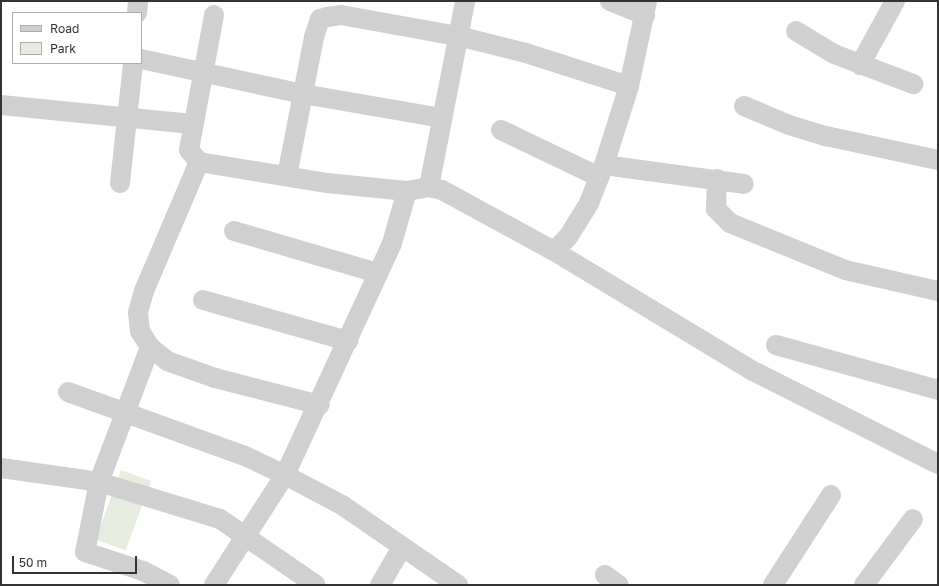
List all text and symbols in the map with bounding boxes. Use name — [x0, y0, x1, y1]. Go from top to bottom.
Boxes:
legend — [12, 12, 142, 64]
text: Road — [50, 21, 79, 36]
text: Park — [50, 41, 76, 56]
scale bar — [14, 548, 139, 574]
text: 50 m — [19, 555, 47, 570]

